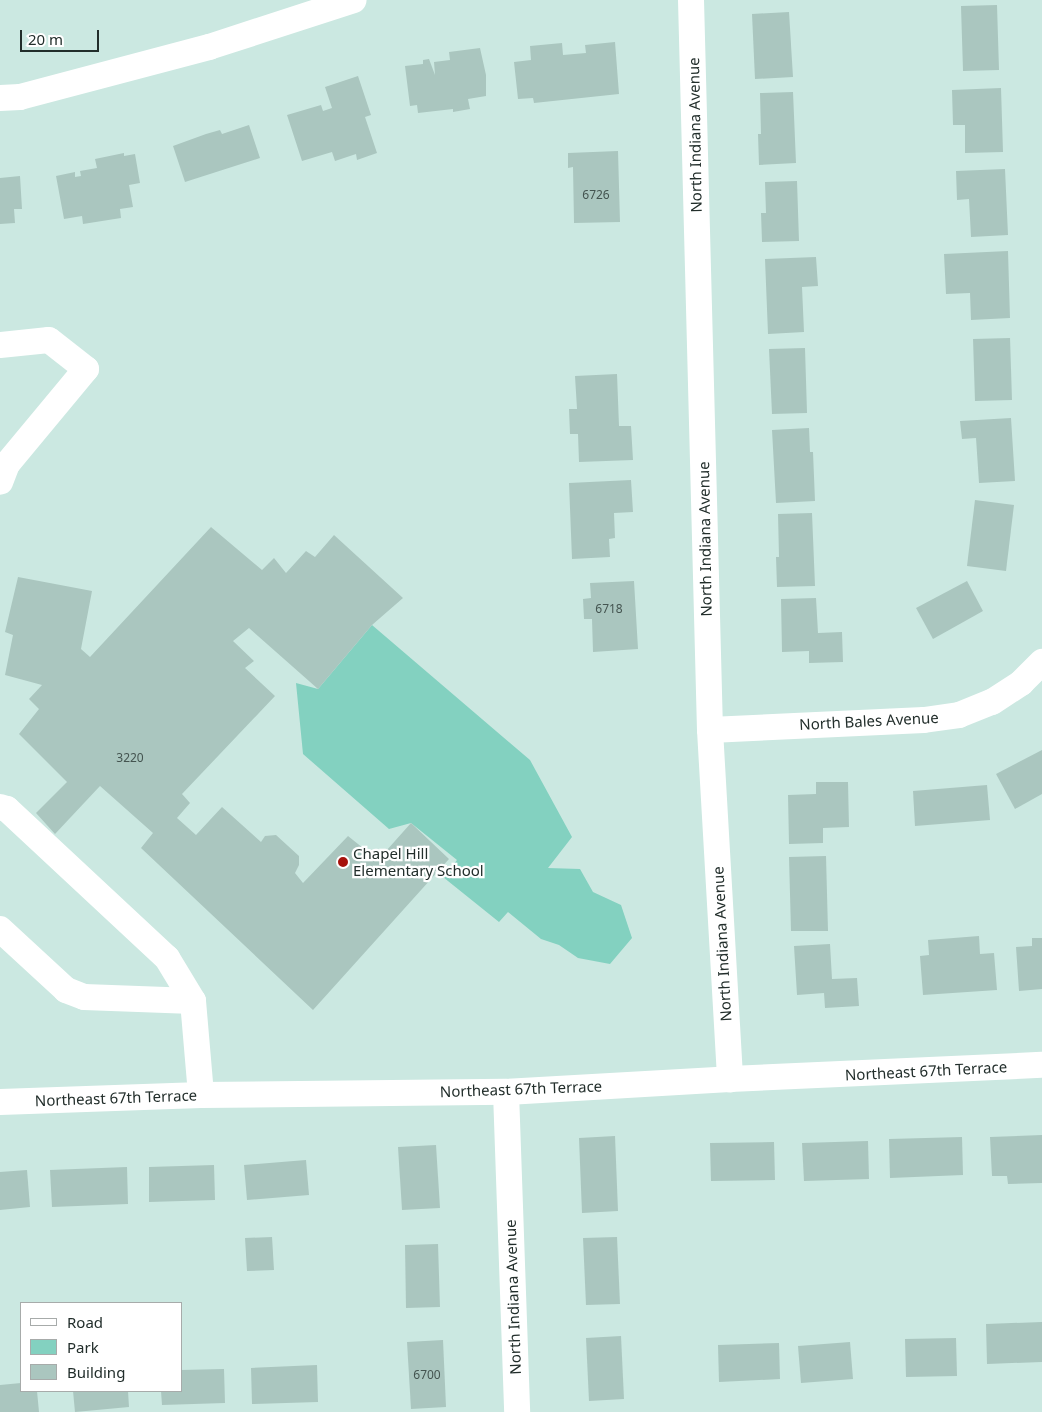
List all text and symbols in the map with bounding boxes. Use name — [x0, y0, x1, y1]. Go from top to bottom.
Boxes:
scale bar — [22, 20, 101, 52]
text: 20 m — [28, 29, 63, 49]
street label: North Indiana Avenue — [685, 57, 705, 213]
house number: 6726 — [582, 188, 610, 202]
street label: North Indiana Avenue — [695, 461, 715, 617]
house number: 6718 — [595, 602, 623, 616]
street label: North Bales Avenue — [799, 708, 939, 734]
house number: 3220 — [116, 751, 144, 765]
place label: Chapel Hill Elementary School — [353, 844, 484, 879]
marker: Chapel Hill Elementary School — [337, 856, 349, 868]
street label: North Indiana Avenue — [709, 866, 735, 1022]
street label: Northeast 67th Terrace — [844, 1058, 1008, 1084]
street label: Northeast 67th Terrace — [440, 1077, 602, 1101]
street label: Northeast 67th Terrace — [35, 1086, 197, 1110]
street label: North Indiana Avenue — [501, 1219, 525, 1375]
legend — [20, 1302, 182, 1392]
text: Road — [67, 1312, 103, 1332]
text: Park — [67, 1337, 99, 1357]
text: Building — [67, 1362, 125, 1382]
house number: 6700 — [413, 1368, 441, 1382]

